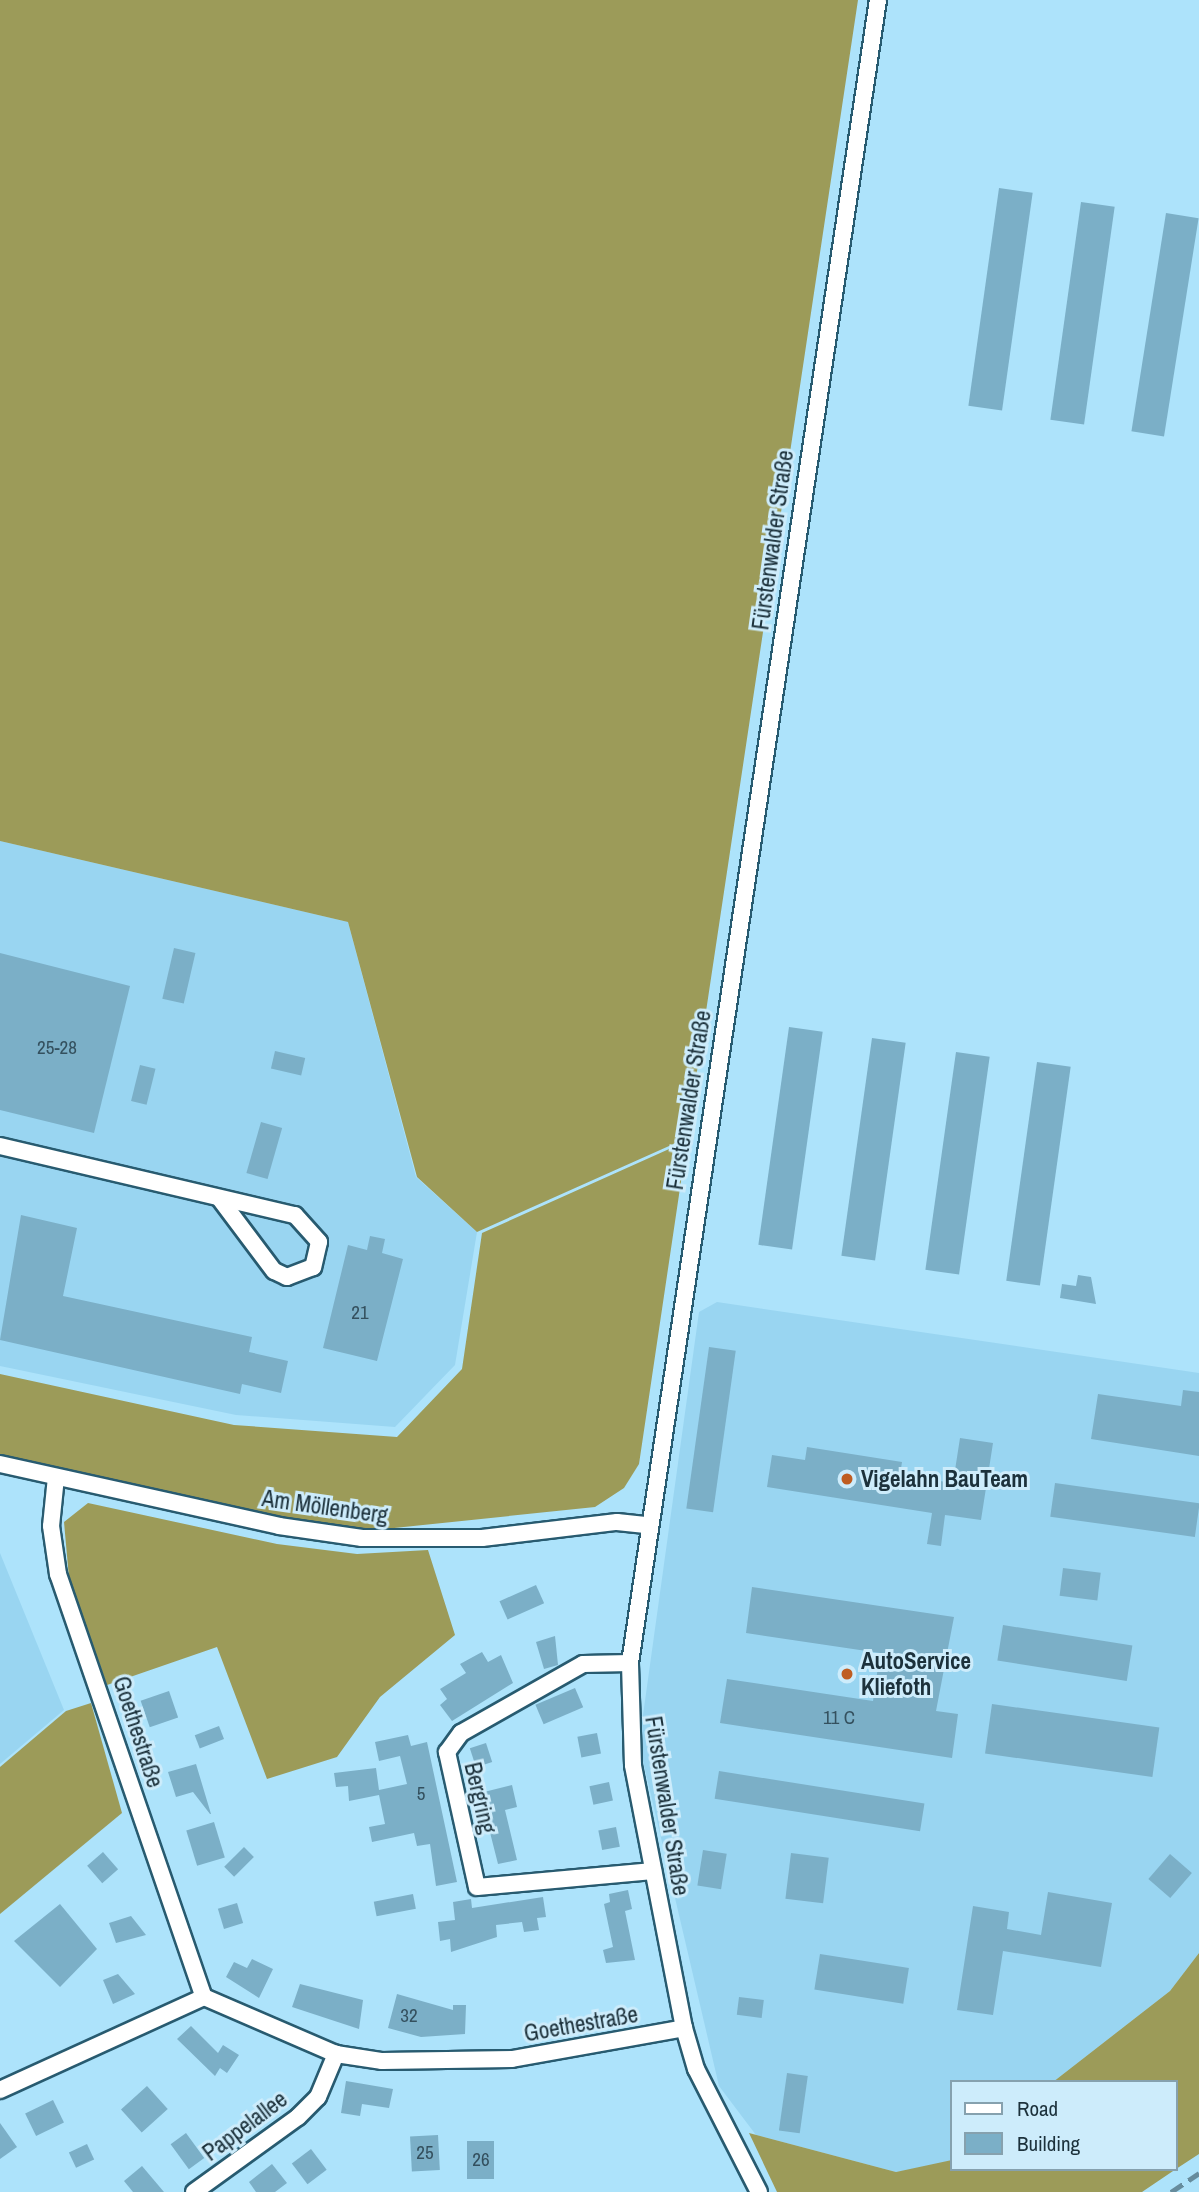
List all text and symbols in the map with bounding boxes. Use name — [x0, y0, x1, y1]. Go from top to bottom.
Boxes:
street label: Fürstenwalder Straße — [747, 448, 799, 632]
street label: Fürstenwalder Straße — [661, 1008, 717, 1192]
house number: 25-28 — [37, 1037, 77, 1059]
house number: 21 — [351, 1302, 369, 1324]
place label: Vigelahn BauTeam — [861, 1465, 1028, 1493]
marker: Vigelahn BauTeam — [839, 1471, 855, 1487]
street label: Am Möllenberg — [260, 1485, 390, 1529]
place label: AutoService Kliefoth — [861, 1647, 971, 1701]
marker: AutoService Kliefoth — [839, 1666, 855, 1682]
street label: Goethestraße — [107, 1673, 169, 1791]
house number: 11 C — [823, 1707, 855, 1729]
street label: Fürstenwalder Straße — [639, 1714, 695, 1898]
street label: Bergring — [458, 1760, 502, 1836]
house number: 5 — [417, 1783, 425, 1805]
street label: Goethestraße — [522, 2000, 640, 2048]
house number: 32 — [400, 2005, 418, 2027]
legend — [950, 2080, 1178, 2171]
street label: Pappelallee — [197, 2085, 293, 2167]
text: Road — [1017, 2094, 1058, 2123]
text: Building — [1017, 2129, 1080, 2158]
house number: 25 — [416, 2142, 434, 2164]
house number: 26 — [472, 2149, 490, 2171]

